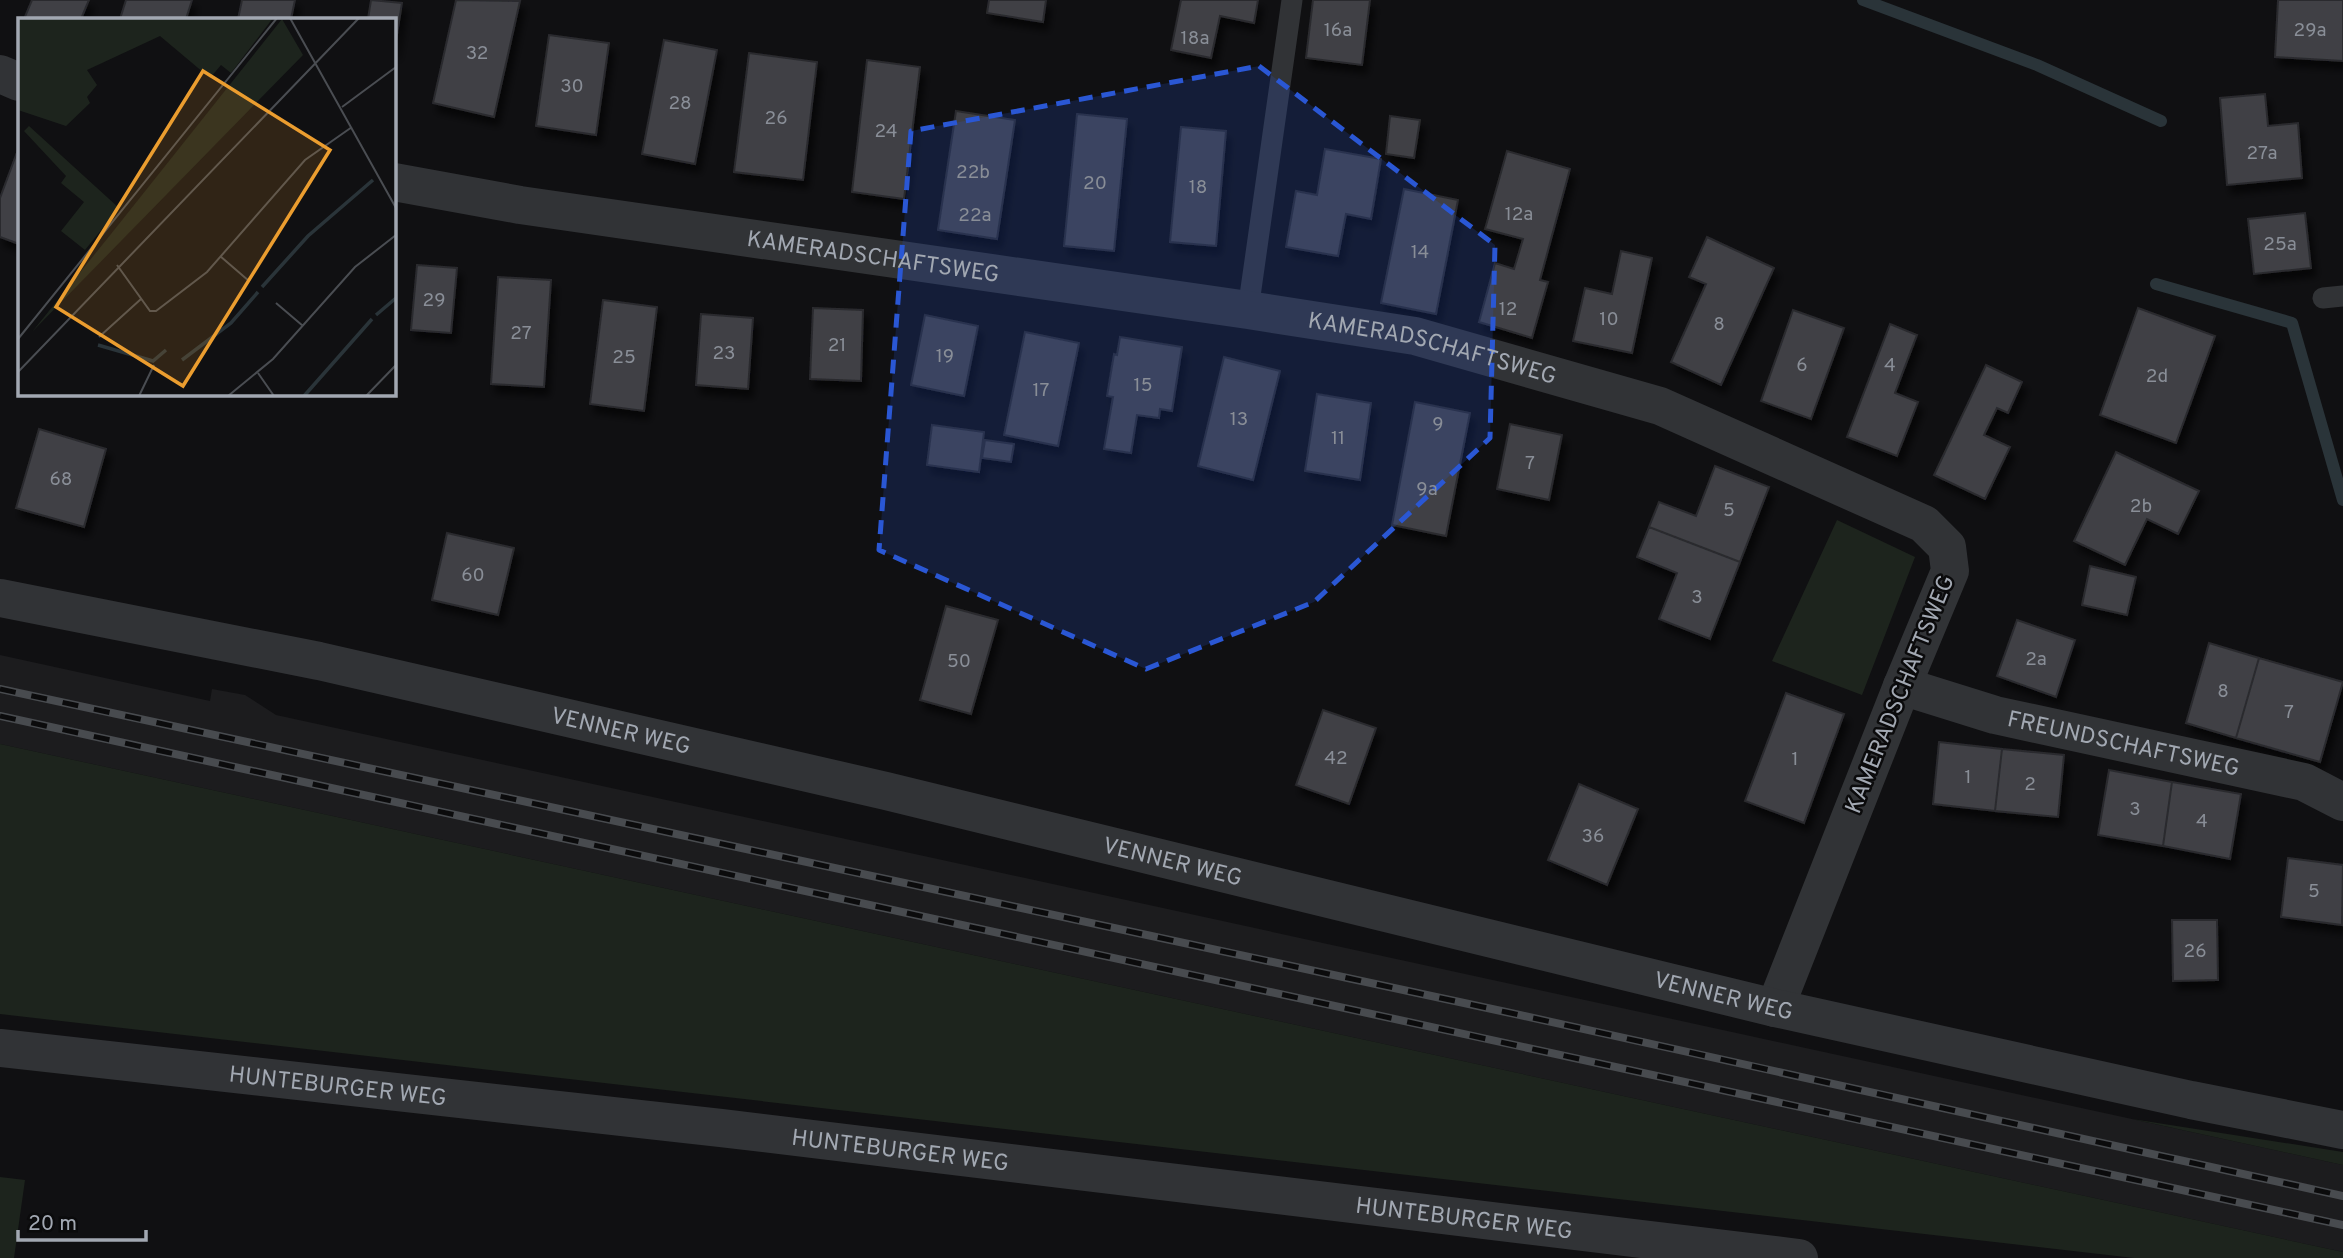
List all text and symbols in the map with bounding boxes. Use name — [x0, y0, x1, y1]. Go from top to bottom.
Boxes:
inset map — [18, 18, 396, 396]
house number: 16a — [1324, 19, 1352, 43]
house number: 29a — [2294, 19, 2326, 43]
house number: 18a — [1181, 27, 1209, 51]
house number: 32 — [466, 42, 488, 66]
house number: 30 — [560, 75, 584, 99]
house number: 28 — [668, 92, 692, 116]
house number: 26 — [765, 107, 787, 131]
house number: 24 — [874, 120, 898, 144]
house number: 27a — [2247, 142, 2277, 166]
house number: 22b — [956, 161, 990, 185]
house number: 20 — [1083, 172, 1107, 196]
house number: 18 — [1189, 176, 1207, 200]
house number: 12a — [1505, 203, 1533, 227]
house number: 22a — [958, 204, 992, 228]
street label: KAMERADSCHAFTSWEG — [745, 226, 1001, 291]
house number: 25a — [2263, 233, 2297, 257]
house number: 14 — [1411, 241, 1429, 265]
house number: 29 — [423, 289, 445, 313]
house number: 12 — [1499, 298, 1517, 322]
street label: KAMERADSCHAFTSWEG — [1306, 308, 1559, 393]
house number: 10 — [1599, 308, 1619, 332]
house number: 8 — [1713, 313, 1725, 337]
house number: 27 — [510, 322, 532, 346]
house number: 21 — [828, 334, 846, 358]
house number: 23 — [712, 342, 736, 366]
house number: 19 — [936, 345, 954, 369]
house number: 25 — [612, 346, 636, 370]
house number: 6 — [1796, 354, 1808, 378]
house number: 4 — [1884, 354, 1896, 378]
house number: 2d — [2146, 365, 2168, 389]
house number: 15 — [1134, 374, 1152, 398]
house number: 17 — [1033, 379, 1050, 403]
house number: 13 — [1230, 408, 1248, 432]
house number: 9 — [1432, 413, 1444, 437]
house number: 11 — [1331, 427, 1345, 451]
house number: 7 — [1525, 452, 1535, 476]
house number: 68 — [50, 468, 72, 492]
house number: 9a — [1416, 478, 1438, 502]
house number: 2b — [2130, 495, 2152, 519]
house number: 5 — [1723, 499, 1735, 523]
house number: 60 — [461, 564, 485, 588]
street label: KAMERADSCHAFTSWEG — [1840, 571, 1962, 818]
house number: 3 — [1691, 586, 1703, 610]
house number: 2a — [2025, 648, 2047, 672]
house number: 50 — [947, 650, 971, 674]
house number: 8 — [2217, 680, 2229, 704]
house number: 7 — [2284, 701, 2294, 725]
street label: VENNER WEG — [548, 703, 693, 763]
street label: FREUNDSCHAFTSWEG — [2004, 706, 2242, 785]
house number: 42 — [1324, 747, 1348, 771]
house number: 1 — [1791, 748, 1799, 772]
house number: 1 — [1964, 766, 1972, 790]
house number: 2 — [2024, 773, 2036, 797]
house number: 3 — [2129, 798, 2141, 822]
house number: 4 — [2196, 810, 2208, 834]
house number: 36 — [1582, 825, 1604, 849]
street label: VENNER WEG — [1099, 832, 1245, 894]
house number: 5 — [2308, 880, 2320, 904]
house number: 26 — [2184, 940, 2206, 964]
street label: VENNER WEG — [1650, 967, 1795, 1029]
street label: HUNTEBURGER WEG — [227, 1062, 448, 1114]
street label: HUNTEBURGER WEG — [790, 1125, 1010, 1180]
street label: HUNTEBURGER WEG — [1354, 1193, 1574, 1248]
scale bar — [18, 1198, 145, 1242]
text: 20 m — [28, 1211, 77, 1238]

